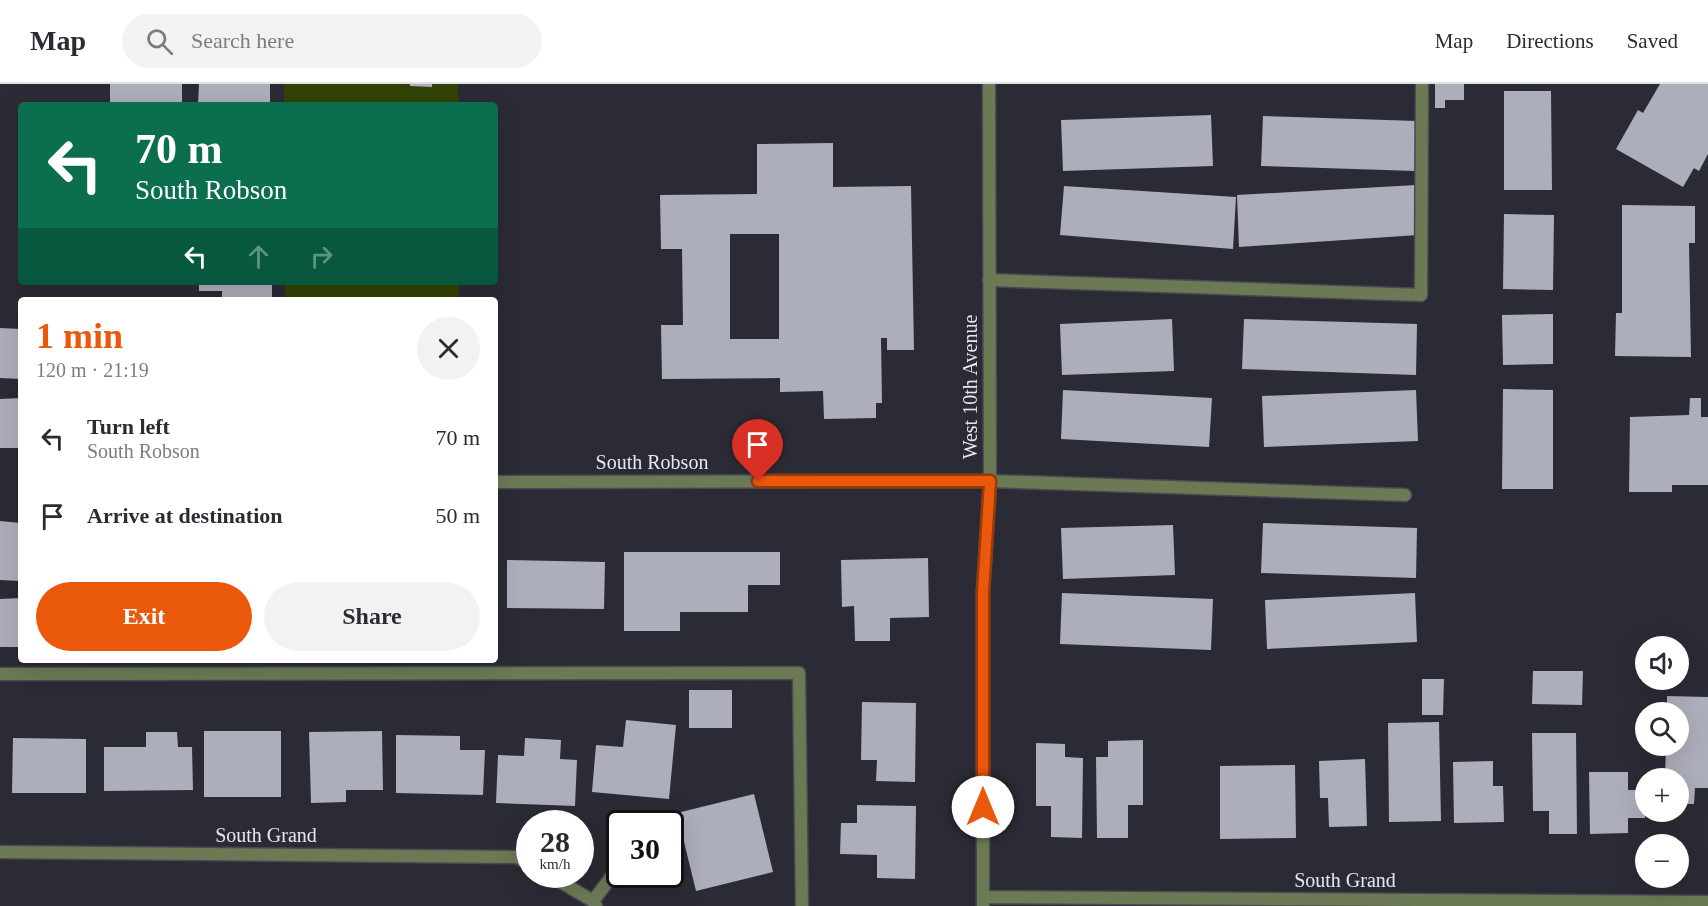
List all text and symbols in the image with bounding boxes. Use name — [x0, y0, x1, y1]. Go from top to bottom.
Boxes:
search box — [122, 14, 542, 68]
text: Map — [30, 25, 86, 56]
icon: search — [143, 25, 176, 58]
text: Search here — [191, 28, 294, 53]
text: Map — [1435, 29, 1473, 53]
text: Directions — [1506, 29, 1594, 53]
text: Saved — [1627, 29, 1678, 53]
icon: left — [36, 126, 114, 204]
text: 70 m — [135, 126, 223, 172]
text: South Robson — [135, 175, 287, 205]
icon: left — [179, 240, 212, 273]
icon: ahead — [242, 240, 275, 273]
icon: right — [305, 240, 338, 273]
street label: West 10th Avenue — [959, 315, 981, 459]
text: 1 min — [36, 316, 123, 356]
button: close — [417, 317, 480, 380]
text: 120 m · 21:19 — [36, 359, 149, 381]
text: Turn left — [87, 414, 170, 439]
pin — [732, 419, 783, 481]
icon: left — [36, 422, 69, 455]
text: 70 m — [435, 425, 480, 450]
icon: arrive — [741, 428, 774, 461]
text: South Robson — [87, 440, 200, 462]
street label: South Robson — [596, 451, 708, 473]
icon: arrive — [36, 500, 69, 533]
text: Arrive at destination — [87, 503, 283, 528]
text: 50 m — [435, 503, 480, 528]
button: Exit — [36, 582, 252, 651]
button: Share — [264, 582, 480, 651]
map controls — [1635, 636, 1689, 888]
button: sound — [1635, 636, 1689, 690]
button: search — [1635, 702, 1689, 756]
button: + — [1635, 768, 1689, 822]
position arrow — [951, 775, 1015, 839]
speed limit sign: 30 — [606, 810, 684, 888]
street label: South Grand — [215, 824, 317, 846]
text: 28 — [540, 825, 570, 858]
button: − — [1635, 834, 1689, 888]
text: km/h — [540, 856, 570, 872]
street label: South Grand — [1294, 869, 1396, 891]

